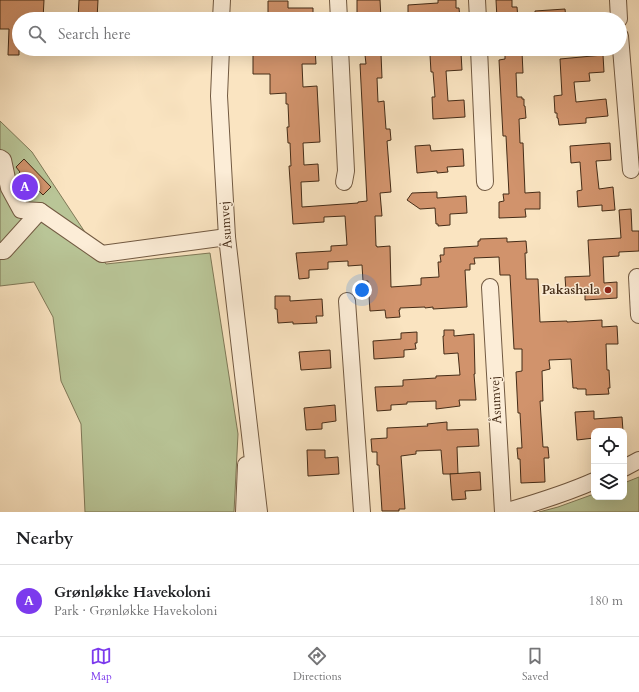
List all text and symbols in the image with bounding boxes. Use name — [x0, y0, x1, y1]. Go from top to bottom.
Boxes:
search box — [12, 12, 627, 56]
icon: search — [26, 23, 48, 45]
text: Search here — [58, 24, 131, 44]
pin: A — [12, 172, 38, 202]
street label: Åsumvej — [215, 200, 237, 250]
your location — [352, 280, 372, 300]
place label: Pakashala — [542, 281, 601, 299]
marker: Pakashala — [603, 285, 613, 295]
street label: Åsumvej — [486, 376, 506, 424]
map controls — [591, 428, 627, 500]
button: locate — [591, 428, 627, 464]
button: layers — [591, 464, 627, 500]
text: Nearby — [16, 527, 73, 550]
text: Grønløkke Havekoloni — [54, 582, 211, 602]
text: A — [24, 592, 34, 610]
text: 180 m — [589, 592, 623, 610]
text: Park · Grønløkke Havekoloni — [54, 602, 217, 620]
tab: Map — [90, 645, 112, 684]
tab: Directions — [293, 645, 341, 684]
tab: Saved — [522, 645, 549, 684]

